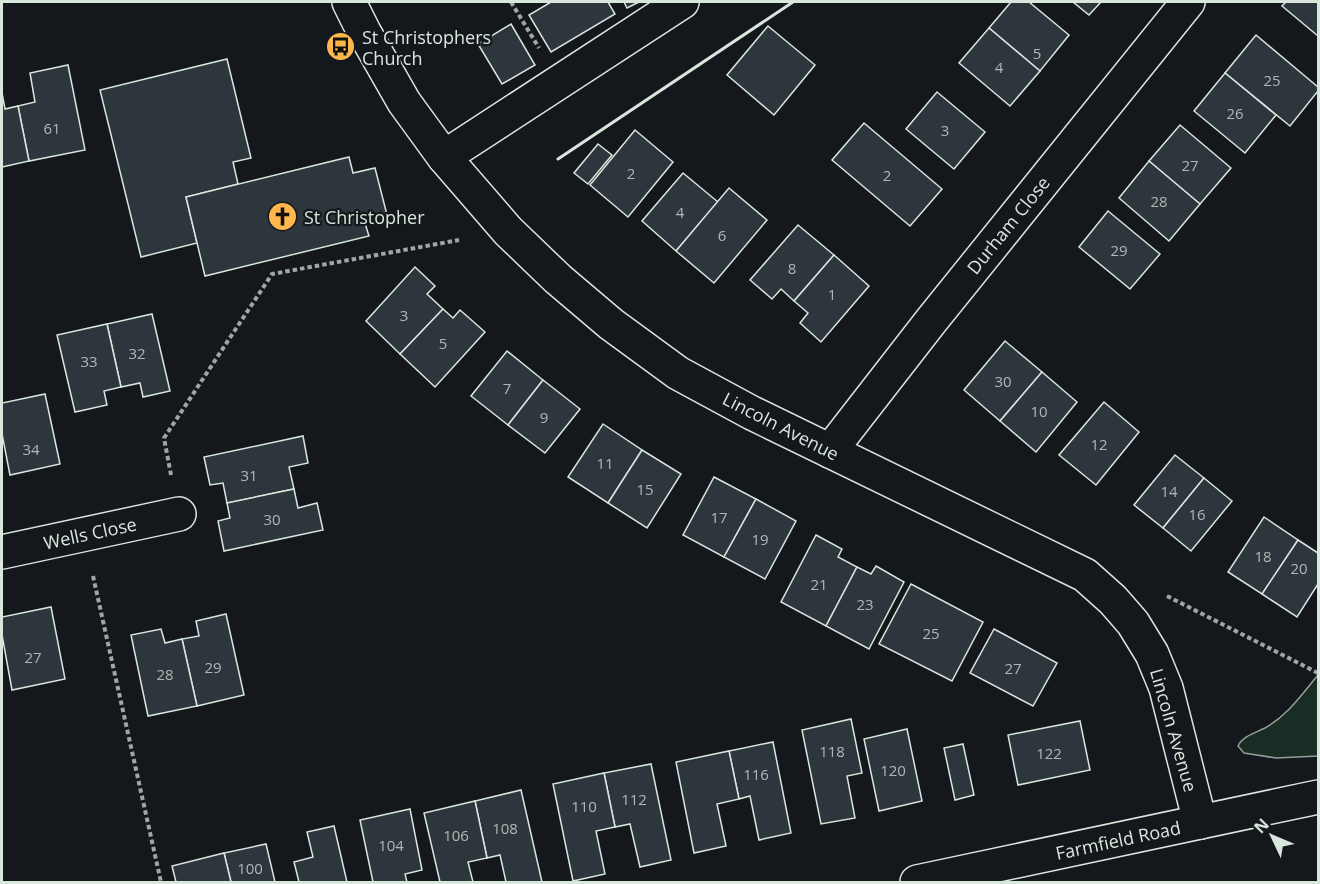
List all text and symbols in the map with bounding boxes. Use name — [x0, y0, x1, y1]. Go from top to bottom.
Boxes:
place label: St Christophers Church — [362, 25, 491, 70]
bus stop icon: St Christophers Church — [325, 31, 357, 63]
house number: 5 — [1033, 43, 1041, 63]
house number: 4 — [995, 57, 1004, 77]
house number: 25 — [1263, 70, 1281, 90]
house number: 26 — [1226, 103, 1244, 123]
house number: 61 — [43, 118, 61, 138]
house number: 3 — [941, 120, 949, 140]
house number: 27 — [1181, 155, 1199, 175]
house number: 2 — [627, 163, 635, 183]
house number: 2 — [883, 165, 891, 185]
street label: Durham Close — [961, 171, 1055, 279]
house number: 28 — [1150, 191, 1168, 211]
church icon: St Christopher — [267, 201, 299, 233]
house number: 4 — [676, 202, 685, 222]
place label: St Christopher — [304, 205, 425, 229]
house number: 6 — [718, 225, 726, 245]
house number: 29 — [1110, 240, 1128, 260]
house number: 8 — [788, 258, 796, 278]
house number: 1 — [828, 284, 836, 304]
house number: 3 — [400, 305, 408, 325]
house number: 5 — [439, 333, 447, 353]
house number: 32 — [128, 343, 146, 363]
house number: 33 — [80, 351, 98, 371]
house number: 30 — [994, 371, 1012, 391]
house number: 7 — [503, 378, 511, 398]
street label: Lincoln Avenue — [719, 386, 843, 466]
house number: 10 — [1030, 401, 1048, 421]
house number: 9 — [540, 407, 548, 427]
house number: 12 — [1090, 434, 1108, 454]
house number: 34 — [22, 439, 40, 459]
house number: 11 — [596, 453, 614, 473]
house number: 31 — [240, 465, 258, 485]
house number: 15 — [636, 479, 654, 499]
house number: 14 — [1160, 481, 1178, 501]
house number: 16 — [1188, 504, 1206, 524]
house number: 17 — [710, 507, 728, 527]
house number: 30 — [263, 509, 281, 529]
street label: Wells Close — [41, 511, 139, 555]
house number: 19 — [751, 529, 769, 549]
house number: 18 — [1254, 546, 1272, 566]
house number: 20 — [1290, 558, 1308, 578]
house number: 21 — [810, 574, 828, 594]
house number: 23 — [856, 594, 874, 614]
house number: 25 — [922, 623, 940, 643]
house number: 27 — [24, 647, 42, 667]
house number: 29 — [204, 657, 222, 677]
house number: 27 — [1004, 658, 1022, 678]
house number: 28 — [156, 664, 174, 684]
street label: Lincoln Avenue — [1145, 665, 1203, 795]
house number: 118 — [819, 741, 845, 761]
house number: 122 — [1036, 743, 1062, 763]
house number: 120 — [880, 760, 906, 780]
house number: 116 — [743, 764, 769, 784]
house number: 112 — [621, 789, 647, 809]
house number: 110 — [571, 796, 597, 816]
north arrow — [1242, 806, 1302, 866]
text: N — [1249, 813, 1274, 838]
street label: Farmfield Road — [1053, 815, 1183, 865]
house number: 108 — [492, 818, 518, 838]
house number: 106 — [443, 825, 469, 845]
house number: 104 — [378, 835, 404, 855]
house number: 100 — [237, 858, 263, 878]

